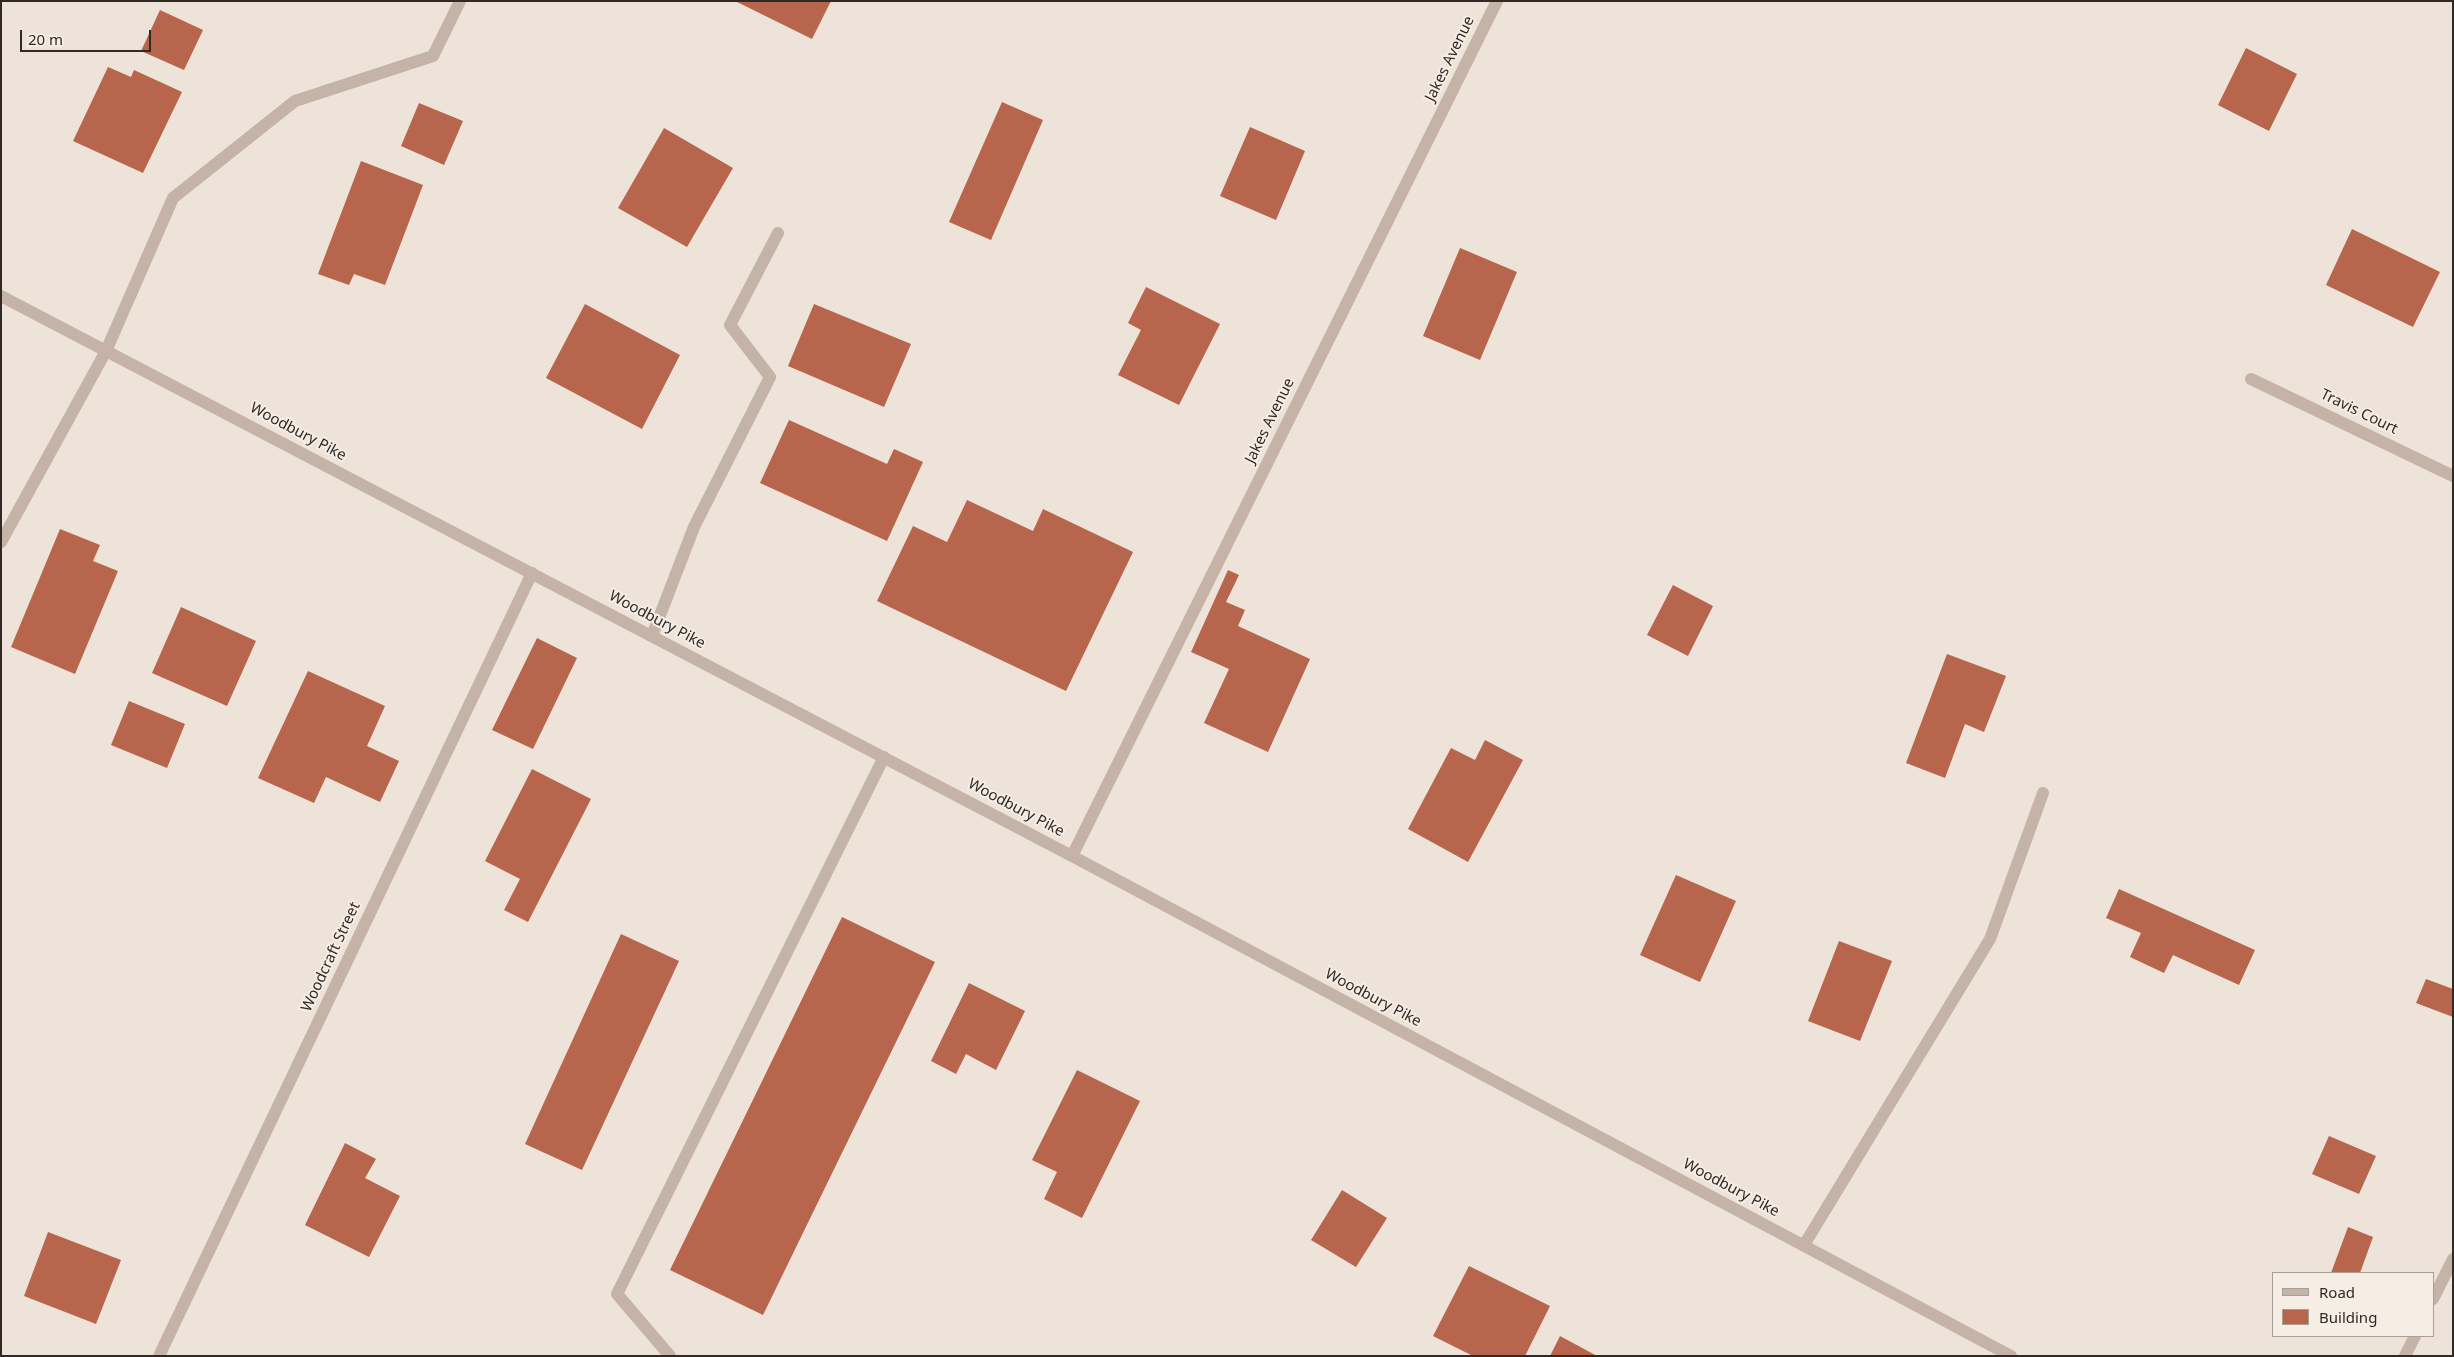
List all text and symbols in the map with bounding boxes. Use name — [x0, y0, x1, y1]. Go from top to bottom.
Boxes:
street label: Jakes Avenue — [1422, 13, 1478, 105]
scale bar — [22, 20, 154, 52]
text: 20 m — [28, 29, 63, 49]
street label: Jakes Avenue — [1242, 375, 1298, 467]
street label: Travis Court — [2317, 386, 2401, 438]
street label: Woodbury Pike — [247, 399, 349, 465]
street label: Woodbury Pike — [606, 587, 708, 653]
street label: Woodbury Pike — [965, 775, 1067, 841]
street label: Woodcraft Street — [298, 899, 364, 1015]
street label: Woodbury Pike — [1322, 965, 1424, 1031]
street label: Woodbury Pike — [1680, 1155, 1782, 1221]
legend — [2272, 1272, 2434, 1337]
text: Road — [2319, 1282, 2355, 1302]
text: Building — [2319, 1307, 2377, 1327]

